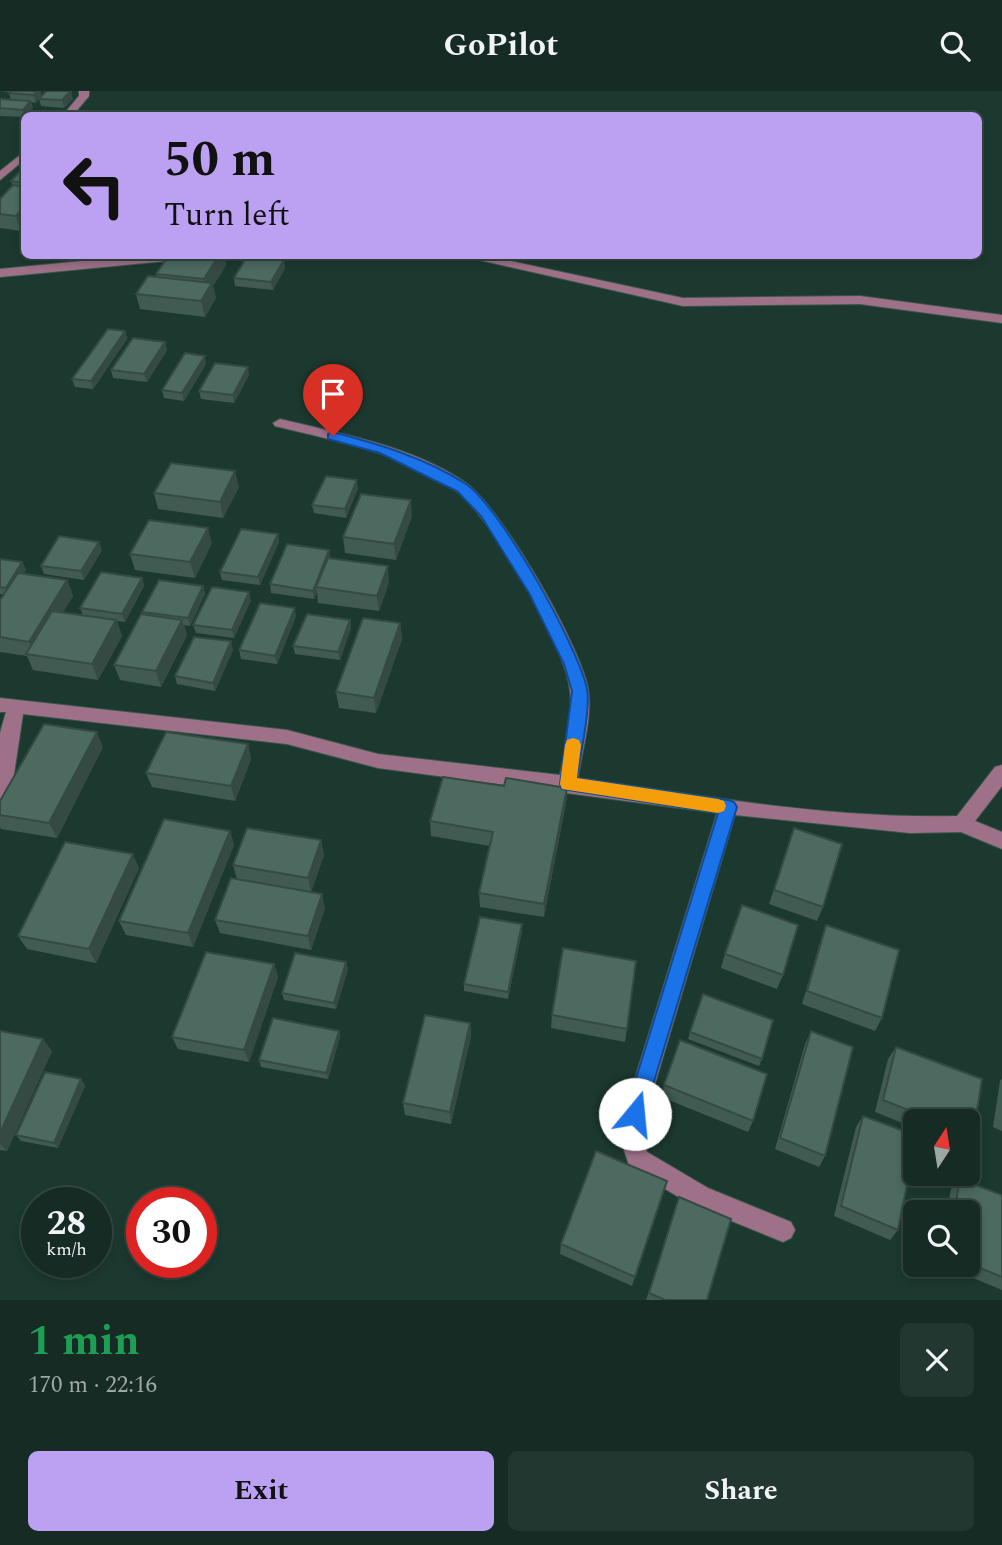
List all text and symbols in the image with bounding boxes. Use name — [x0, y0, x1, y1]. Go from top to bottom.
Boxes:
text: GoPilot — [444, 21, 558, 70]
icon: back — [28, 27, 66, 65]
icon: search — [936, 27, 974, 65]
text: 50 m — [164, 123, 275, 198]
icon: left — [49, 140, 140, 231]
text: Turn left — [164, 191, 290, 240]
pin — [303, 364, 363, 436]
icon: arrive — [314, 375, 352, 413]
position arrow — [598, 1077, 672, 1151]
north arrow — [903, 1109, 980, 1187]
map controls — [903, 1109, 980, 1277]
speed limit sign: 30 — [126, 1187, 217, 1278]
text: 28 — [47, 1197, 86, 1250]
button: search — [903, 1200, 980, 1277]
text: km/h — [46, 1236, 87, 1263]
text: 1 min — [28, 1310, 140, 1373]
button: close — [900, 1323, 974, 1397]
text: 170 m · 22:16 — [28, 1368, 157, 1403]
button: Exit — [28, 1451, 494, 1531]
button: Share — [508, 1451, 974, 1531]

